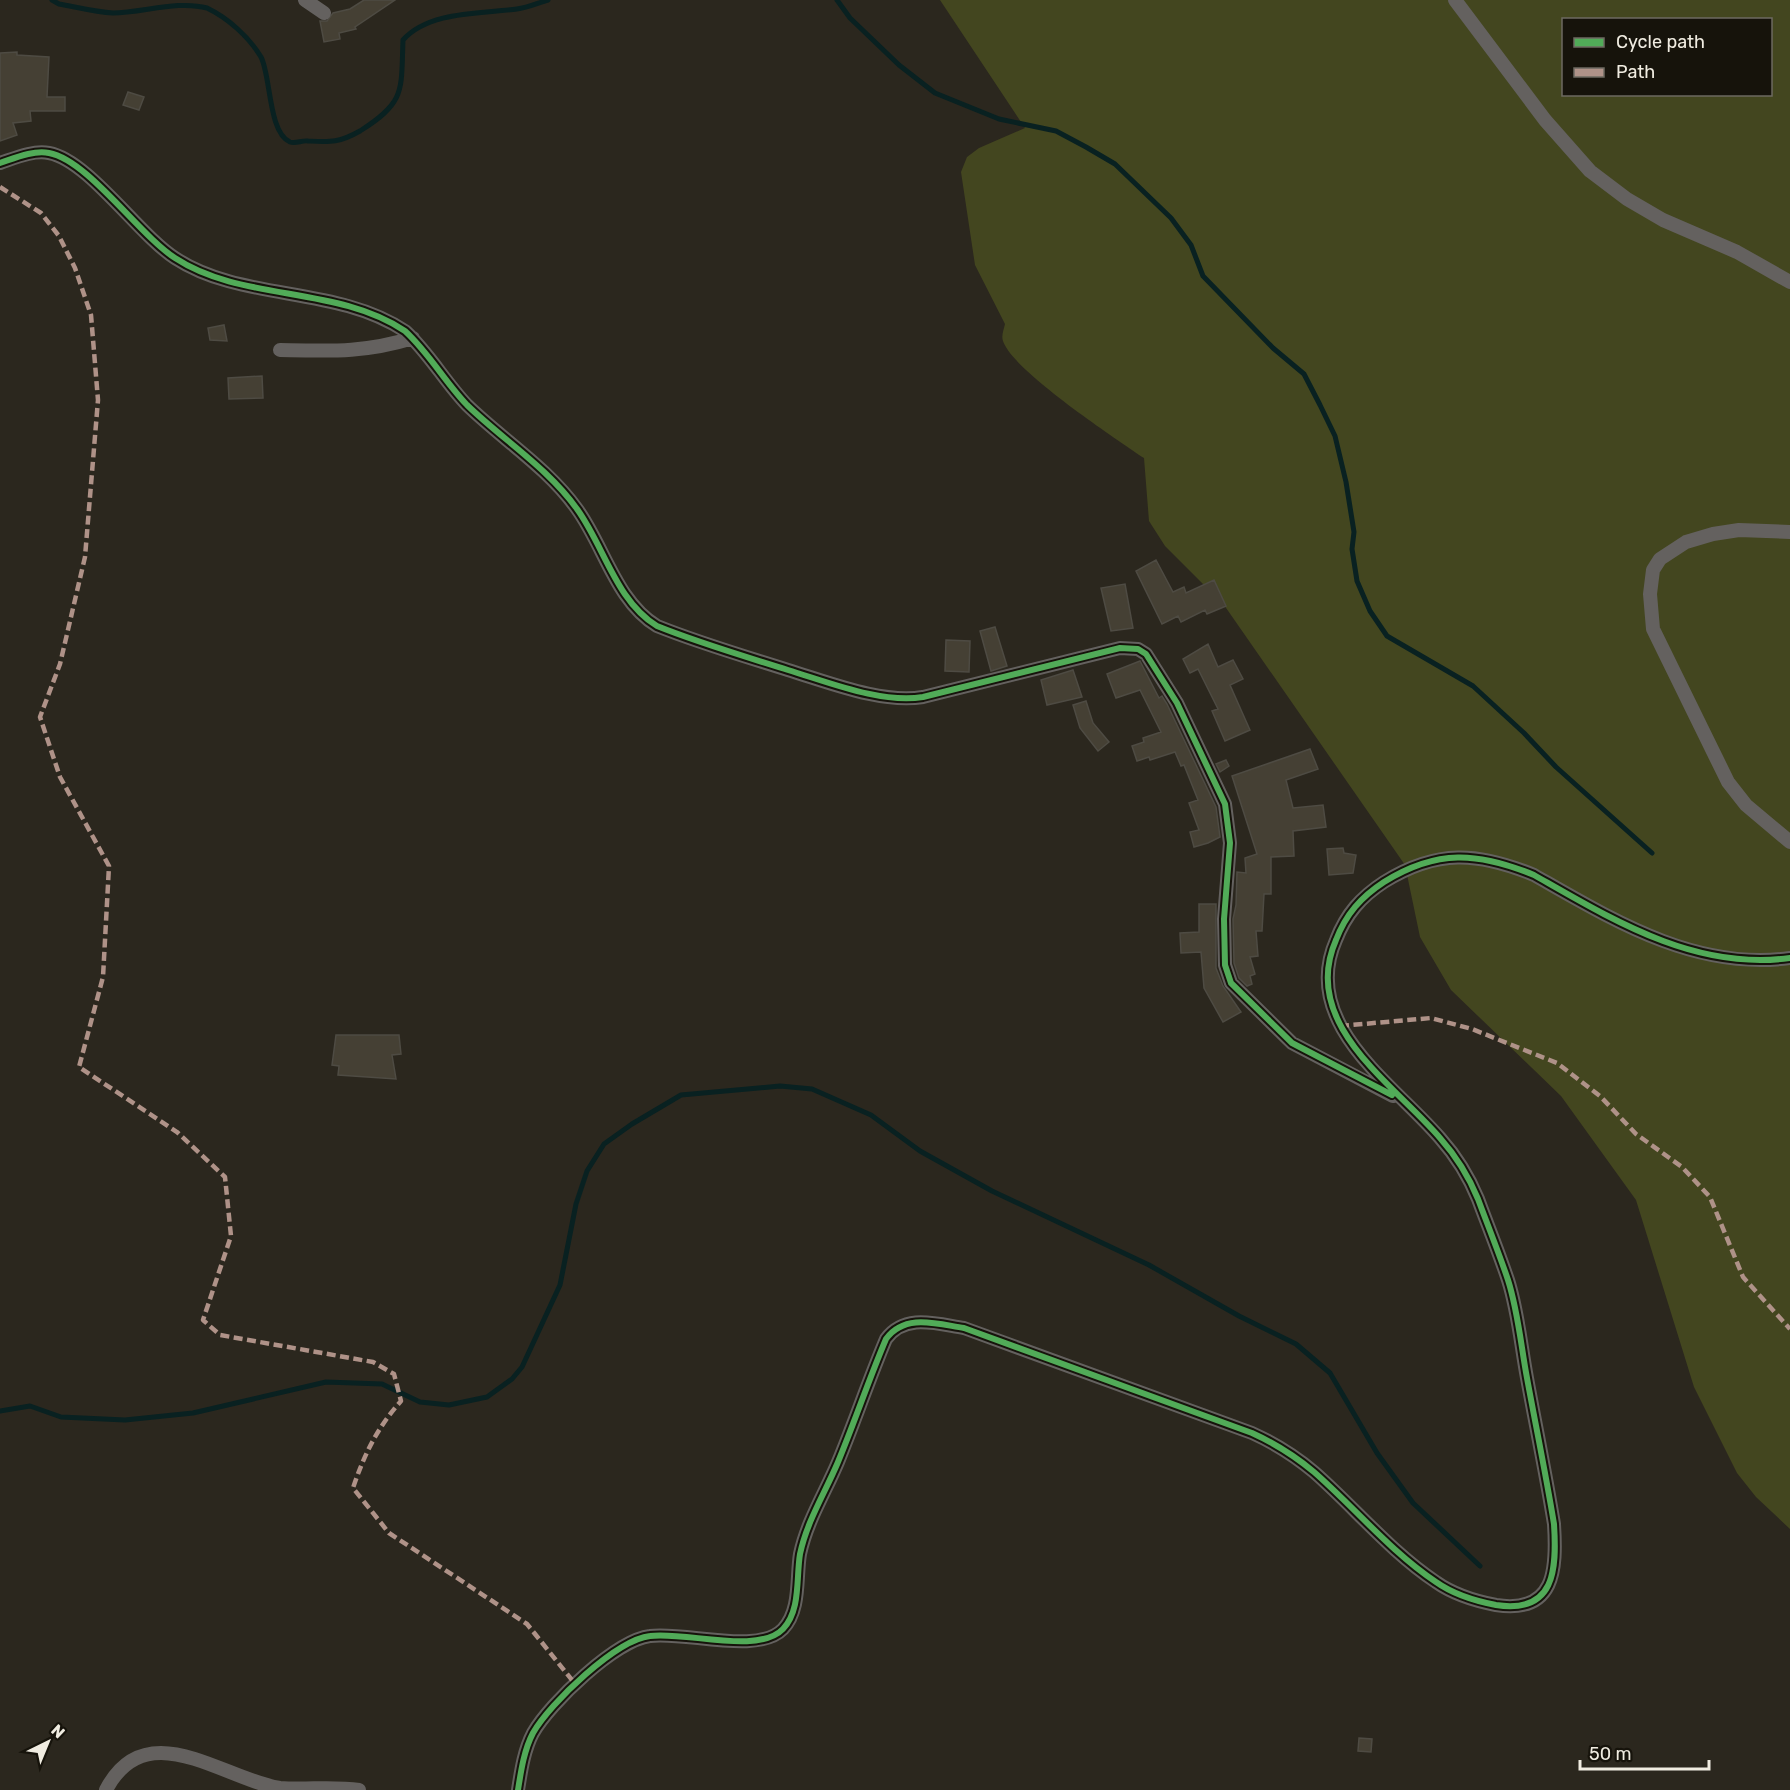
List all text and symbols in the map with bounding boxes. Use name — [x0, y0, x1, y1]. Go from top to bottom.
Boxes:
legend — [1562, 18, 1772, 96]
text: Cycle path — [1616, 31, 1705, 53]
text: Path — [1616, 61, 1655, 83]
north arrow — [18, 1712, 78, 1772]
text: N — [47, 1721, 69, 1742]
scale bar — [1580, 1733, 1709, 1771]
text: 50 m — [1589, 1743, 1632, 1765]

